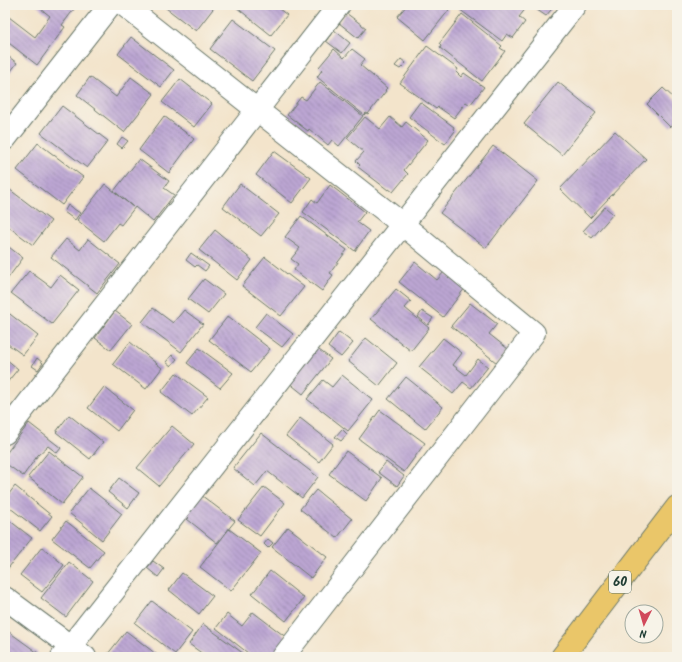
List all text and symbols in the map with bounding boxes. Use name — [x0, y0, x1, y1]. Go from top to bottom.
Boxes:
road number: 60 — [609, 571, 631, 593]
north arrow — [624, 604, 664, 644]
text: N — [639, 624, 647, 642]

